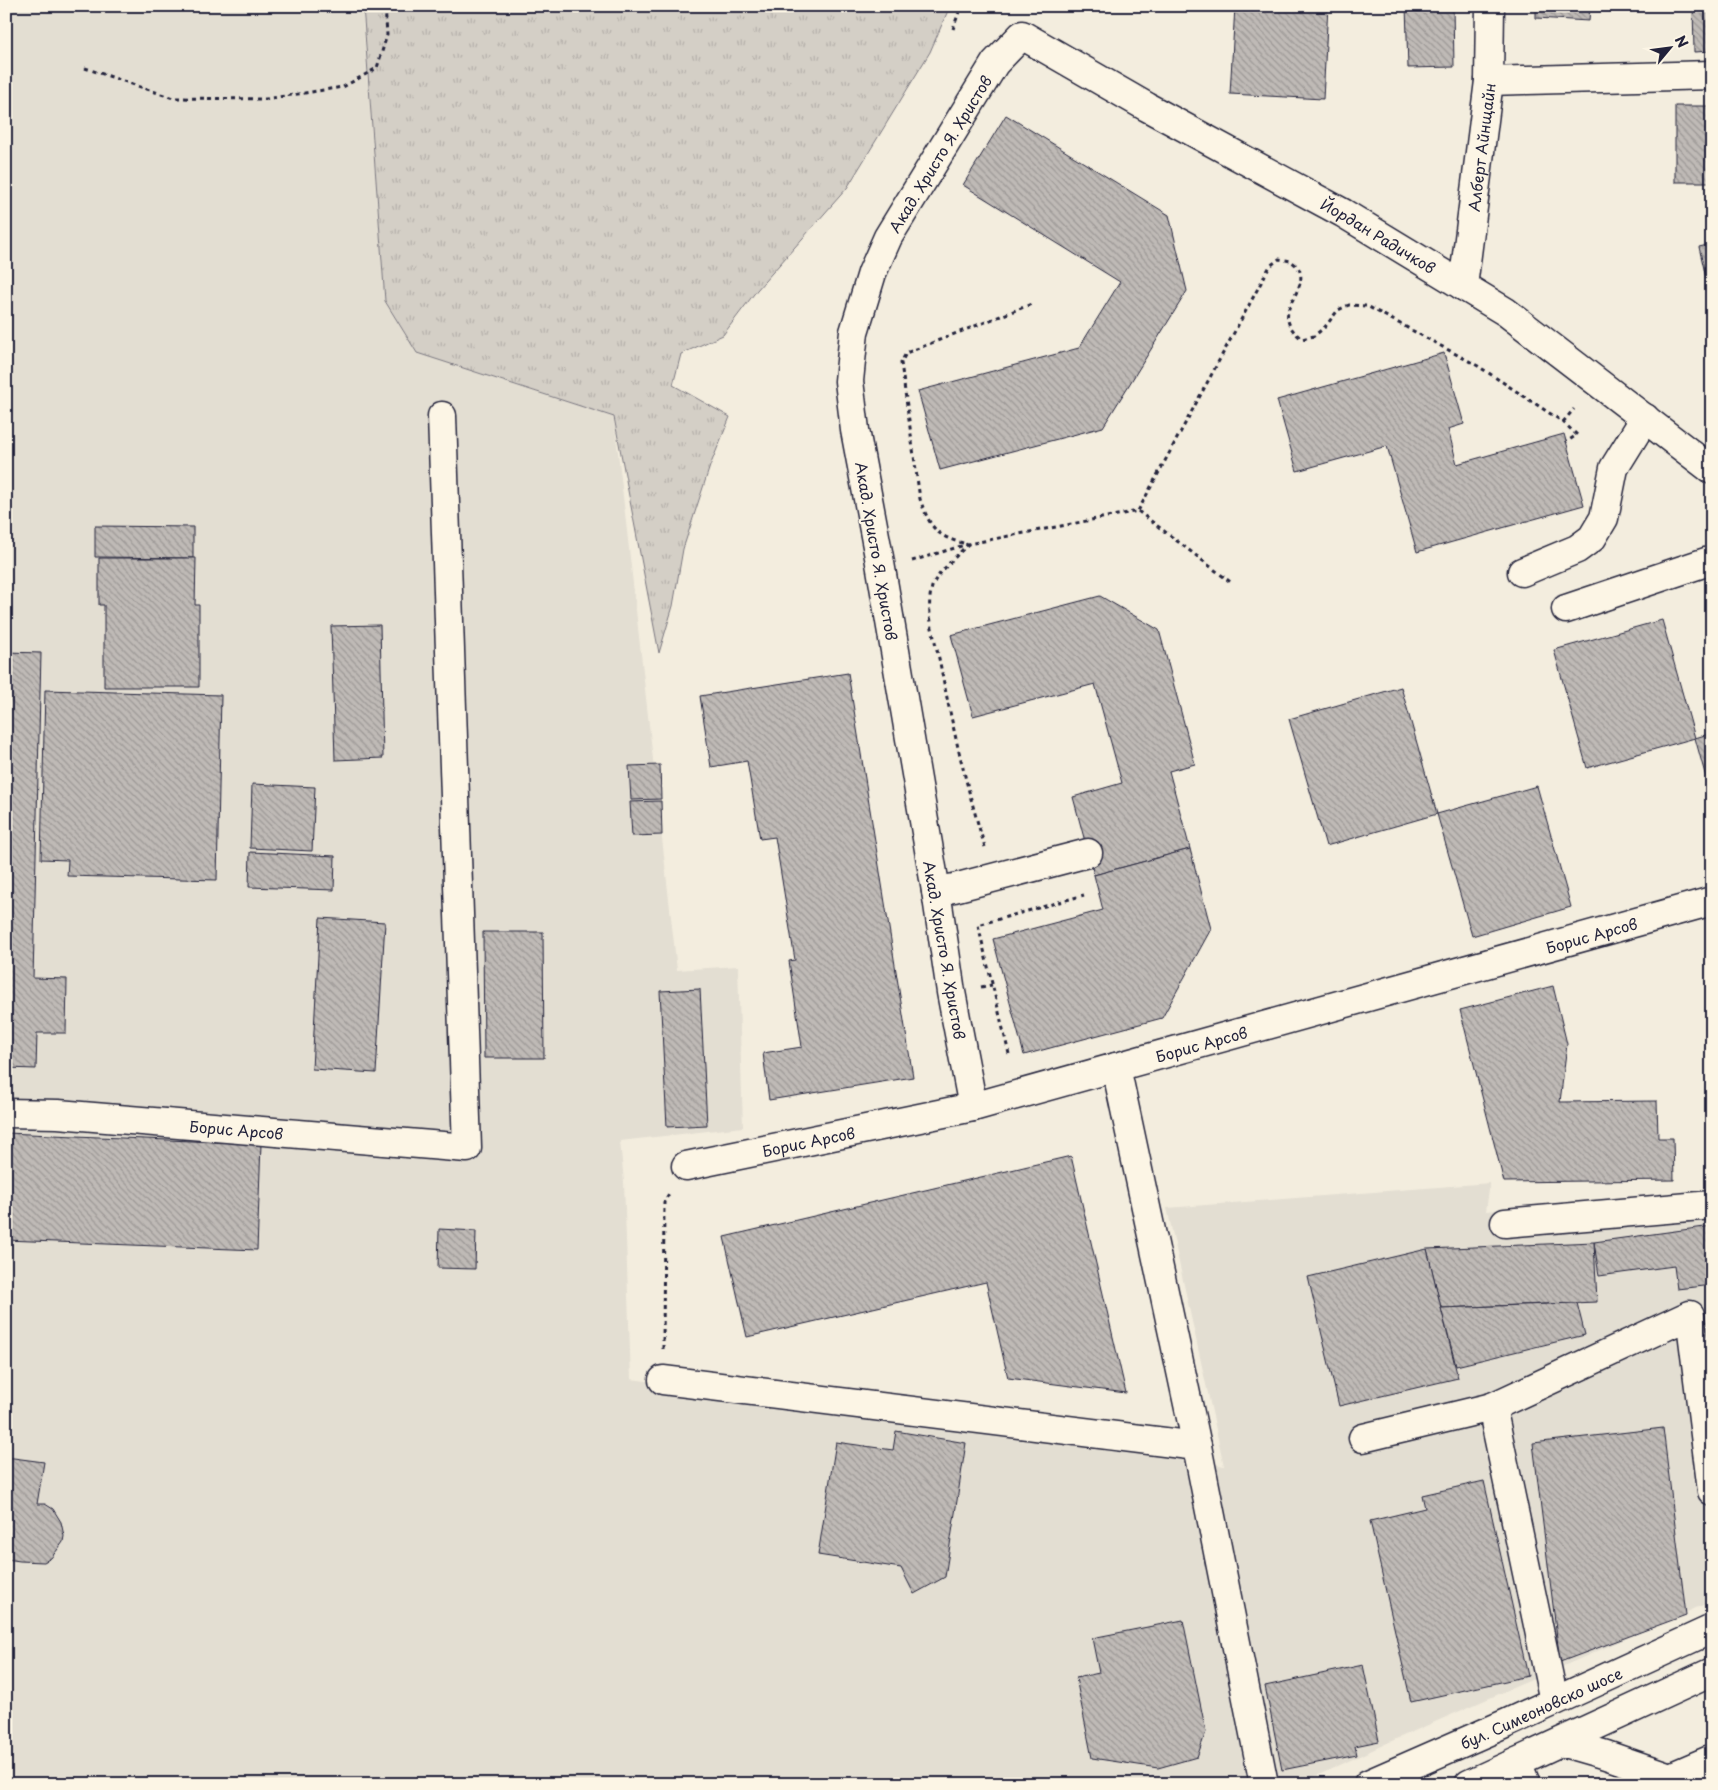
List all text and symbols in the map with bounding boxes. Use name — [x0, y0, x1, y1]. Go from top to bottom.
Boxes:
north arrow — [1646, 22, 1696, 72]
text: N — [1670, 32, 1694, 51]
street label: Акад. Христо Я. Христов — [882, 70, 997, 237]
street label: Алберт Айнщайн — [1461, 81, 1500, 213]
street label: Йордан Радичков — [1317, 192, 1441, 279]
street label: Акад. Христо Я. Христов — [850, 460, 904, 642]
street label: Акад. Христо Я. Христов — [918, 859, 972, 1041]
street label: Борис Арсов — [1543, 911, 1640, 958]
street label: Борис Арсов — [1153, 1020, 1250, 1067]
street label: Борис Арсов — [189, 1113, 285, 1144]
street label: Борис Арсов — [760, 1120, 857, 1162]
street label: бул. Симеоновско шосе — [1456, 1660, 1625, 1754]

